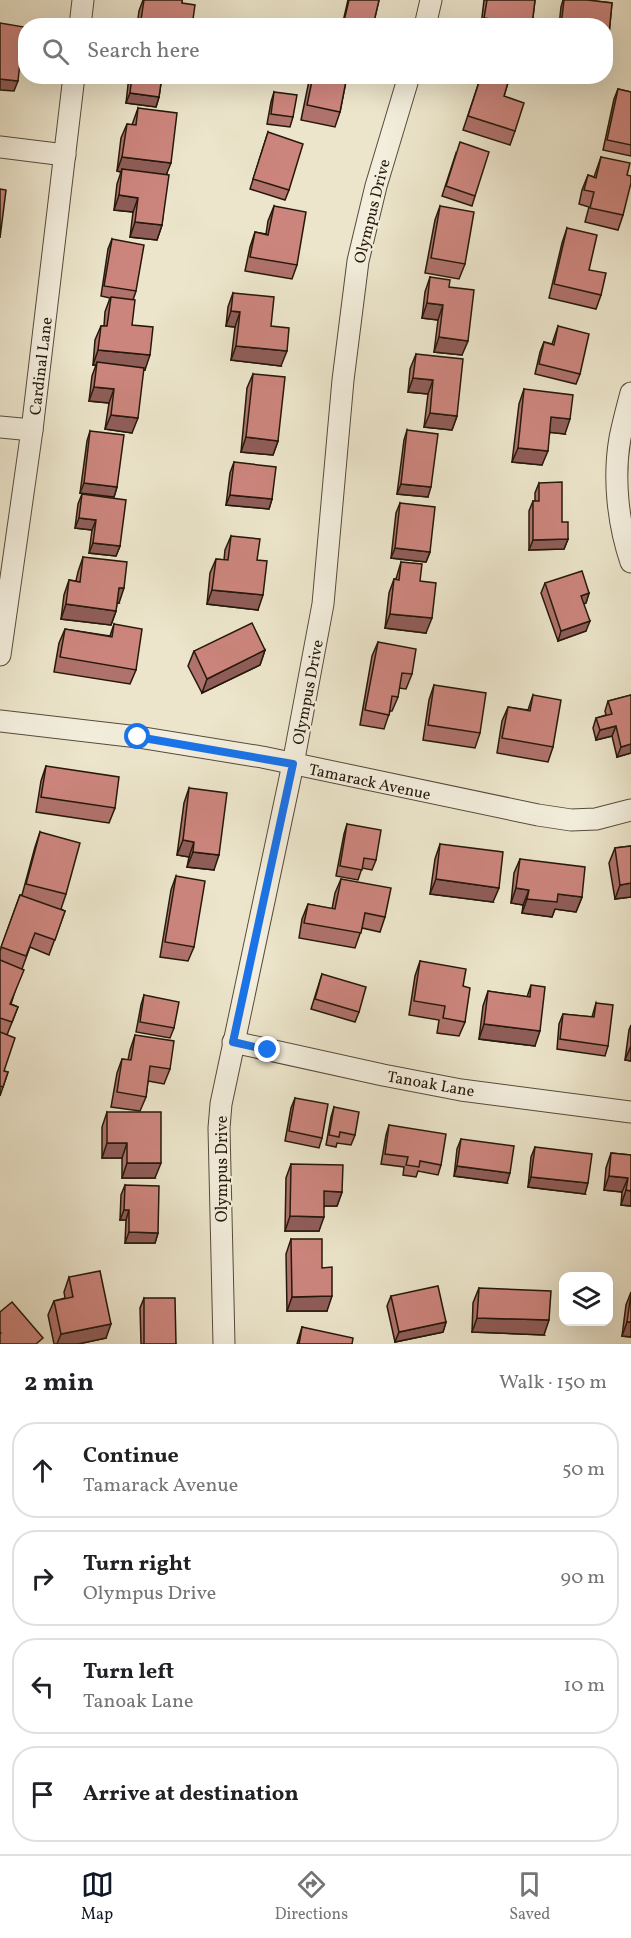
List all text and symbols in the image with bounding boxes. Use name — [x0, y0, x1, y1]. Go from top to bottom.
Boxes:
search box — [18, 18, 613, 84]
icon: search — [39, 35, 72, 68]
text: Search here — [87, 36, 200, 67]
street label: Olympus Drive — [349, 157, 397, 266]
street label: Cardinal Lane — [25, 316, 59, 416]
street label: Olympus Drive — [288, 638, 330, 747]
route start — [124, 723, 150, 749]
street label: Tamarack Avenue — [307, 759, 433, 807]
route end — [254, 1036, 280, 1062]
street label: Tanoak Lane — [385, 1066, 476, 1103]
street label: Olympus Drive — [212, 1116, 234, 1222]
map controls — [559, 1272, 613, 1326]
button: layers — [559, 1272, 613, 1326]
text: 2 min — [24, 1365, 94, 1401]
text: Walk · 150 m — [499, 1369, 607, 1397]
text: Continue — [83, 1441, 179, 1472]
icon: ahead — [26, 1454, 59, 1487]
text: 50 m — [562, 1456, 605, 1484]
text: Tamarack Avenue — [83, 1472, 238, 1500]
text: Turn right — [83, 1549, 191, 1580]
icon: right — [26, 1562, 59, 1595]
text: 90 m — [561, 1564, 605, 1592]
text: Olympus Drive — [83, 1580, 216, 1608]
text: Turn left — [83, 1657, 174, 1688]
icon: left — [26, 1670, 59, 1703]
text: 10 m — [564, 1672, 605, 1700]
text: Tanoak Lane — [83, 1688, 193, 1716]
icon: arrive — [26, 1778, 59, 1811]
text: Arrive at destination — [83, 1779, 299, 1810]
tab: Map — [81, 1868, 114, 1926]
tab: Directions — [275, 1868, 348, 1926]
tab: Saved — [509, 1868, 550, 1926]

